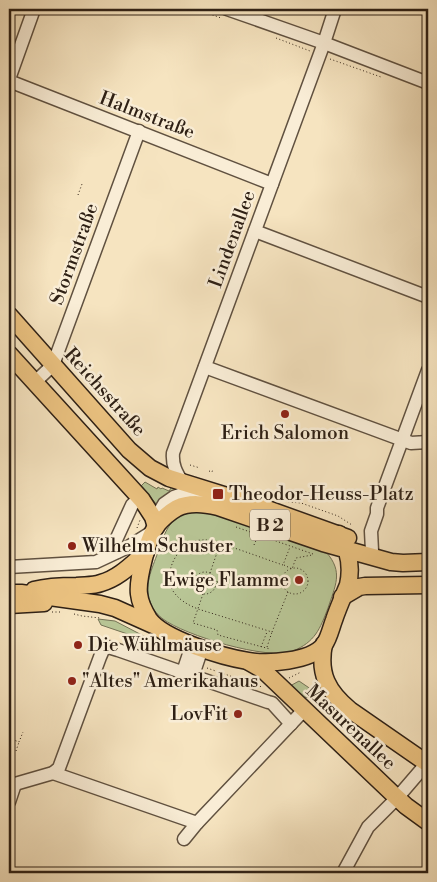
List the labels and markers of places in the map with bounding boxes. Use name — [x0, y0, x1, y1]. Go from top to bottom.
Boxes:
marker: Erich Salomon — [279, 408, 291, 420]
place label: Erich Salomon — [221, 421, 349, 445]
place label: Theodor-Heuss-Platz — [229, 482, 414, 506]
marker: Theodor-Heuss-Platz — [211, 487, 225, 501]
place label: Wilhelm Schuster — [81, 534, 233, 558]
marker: Wilhelm Schuster — [66, 540, 78, 552]
place label: Ewige Flamme — [163, 568, 289, 592]
marker: Ewige Flamme — [293, 574, 305, 586]
place label: Die Wühlmäuse — [88, 633, 222, 657]
marker: Die Wühlmäuse — [72, 639, 84, 651]
place label: "Altes" Amerikahaus — [82, 669, 258, 693]
marker: "Altes" Amerikahaus — [66, 675, 78, 687]
place label: LovFit — [171, 702, 228, 726]
marker: LovFit — [232, 708, 244, 720]

